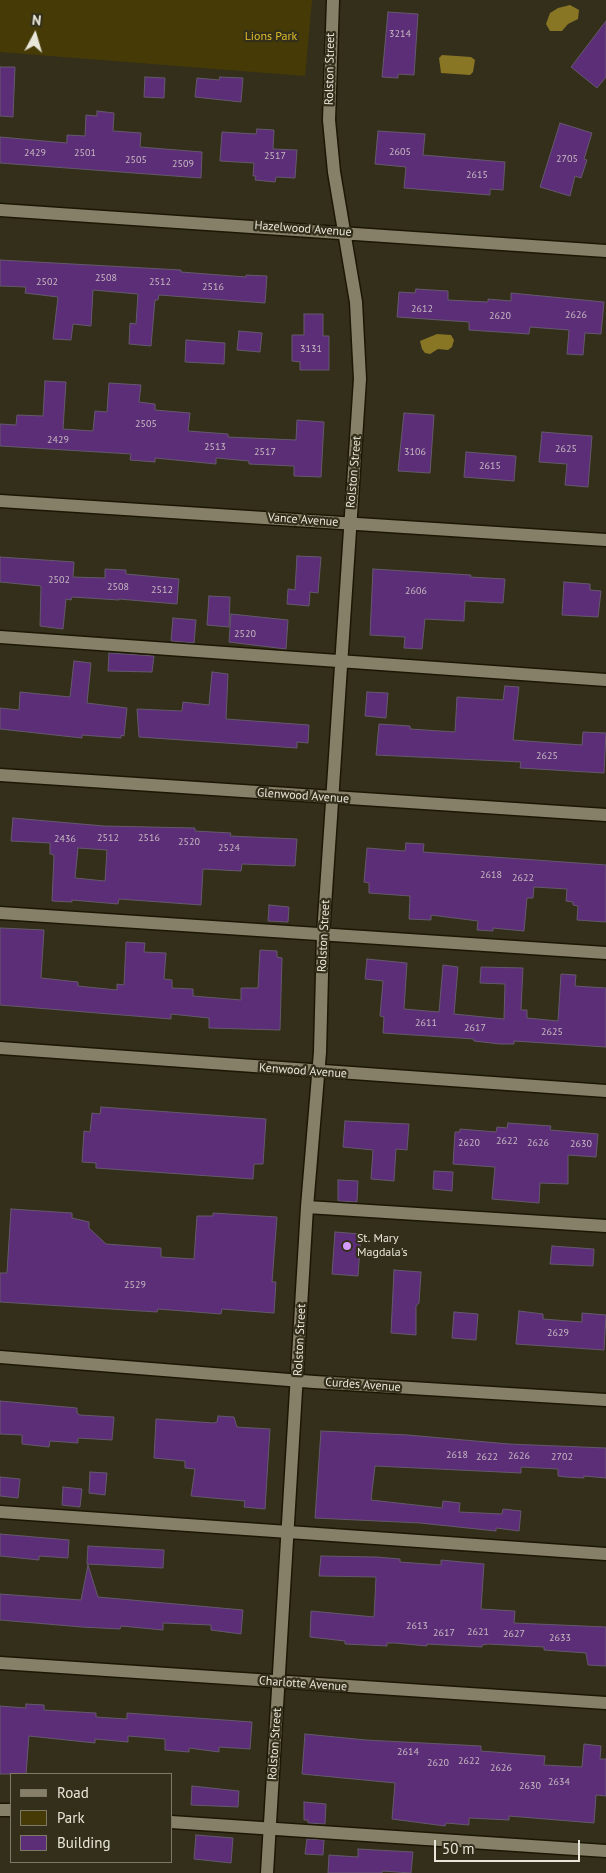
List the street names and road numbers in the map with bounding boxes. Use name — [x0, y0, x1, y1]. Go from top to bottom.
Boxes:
street label: Rolston Street — [322, 33, 338, 105]
street label: Hazelwood Avenue — [254, 218, 352, 240]
street label: Rolston Street — [344, 435, 364, 509]
street label: Vance Avenue — [267, 510, 339, 530]
street label: Glenwood Avenue — [257, 786, 349, 806]
street label: Rolston Street — [315, 900, 333, 972]
street label: Kenwood Avenue — [259, 1061, 347, 1081]
street label: Rolston Street — [291, 1304, 309, 1376]
street label: Curdes Avenue — [325, 1375, 401, 1395]
street label: Charlotte Avenue — [259, 1674, 347, 1694]
street label: Rolston Street — [265, 1707, 285, 1781]

